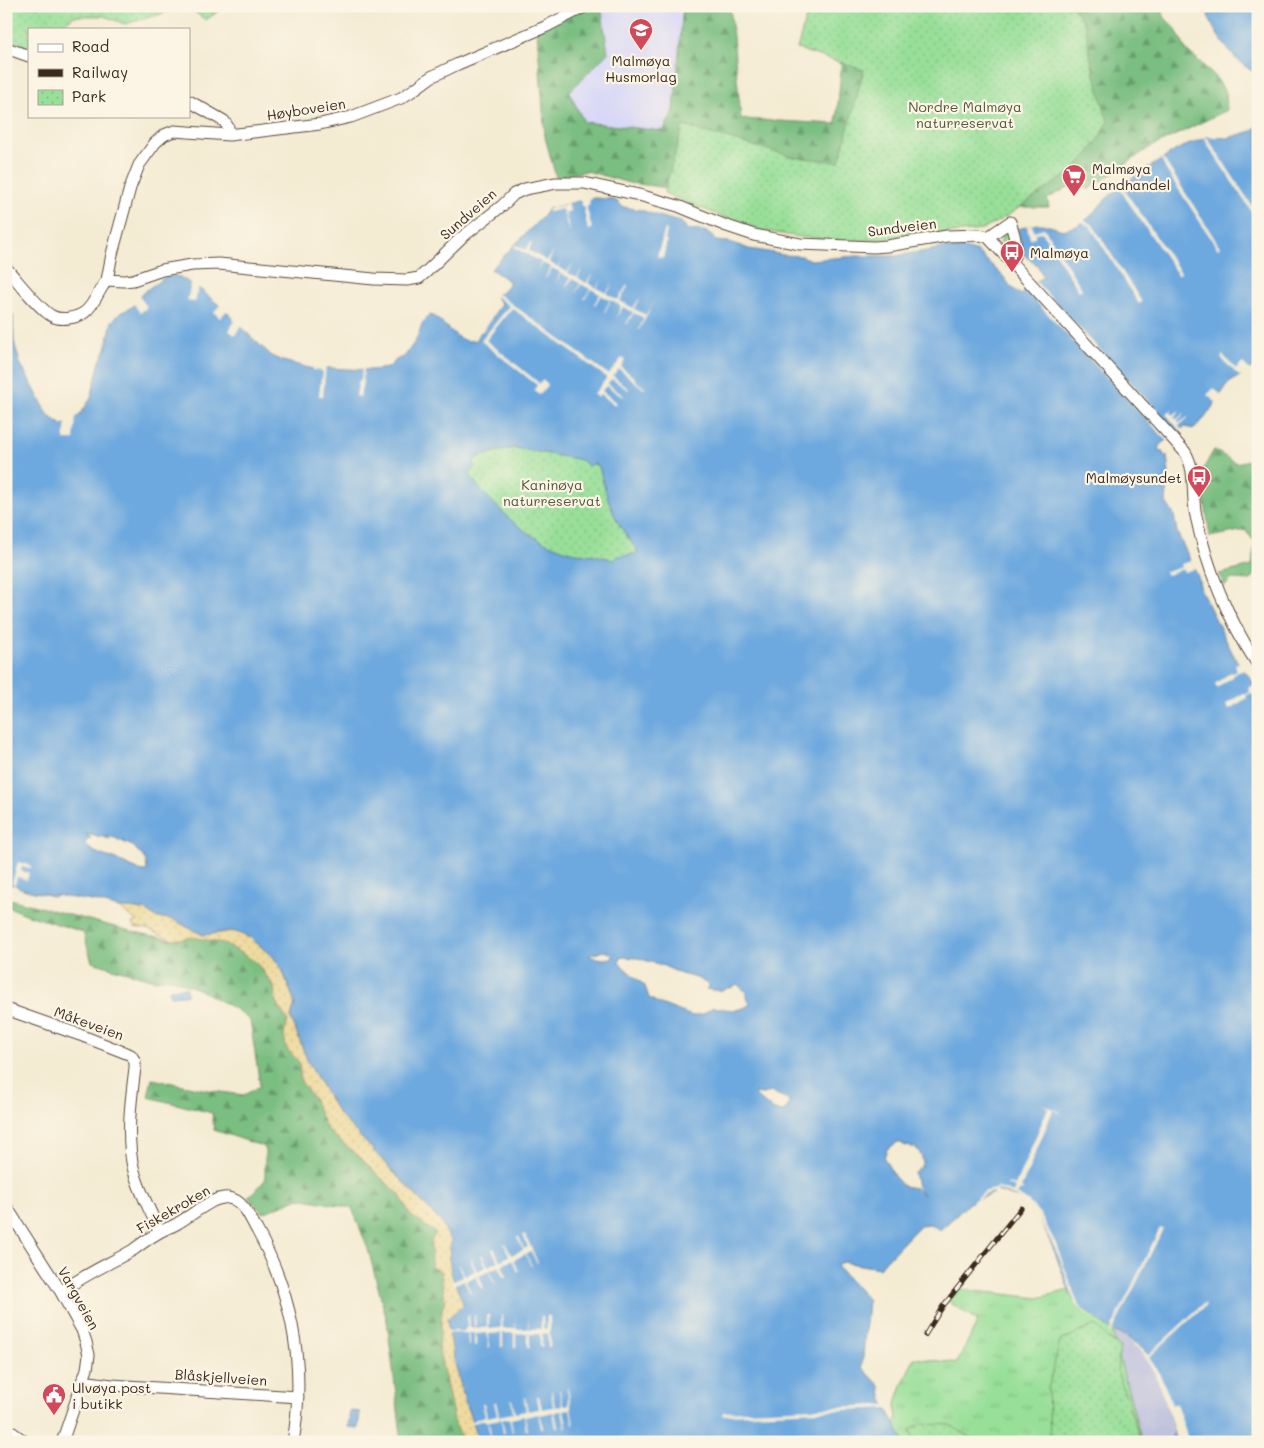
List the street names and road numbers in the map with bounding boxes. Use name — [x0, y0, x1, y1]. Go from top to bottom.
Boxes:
street label: Høyboveien — [265, 93, 347, 125]
street label: Sundveien — [436, 184, 500, 244]
street label: Sundveien — [867, 213, 937, 241]
street label: Måkeveien — [52, 1002, 126, 1044]
street label: Fiskekroken — [133, 1180, 213, 1238]
street label: Vargveien — [54, 1263, 104, 1333]
street label: Blåskjellveien — [174, 1364, 268, 1390]

